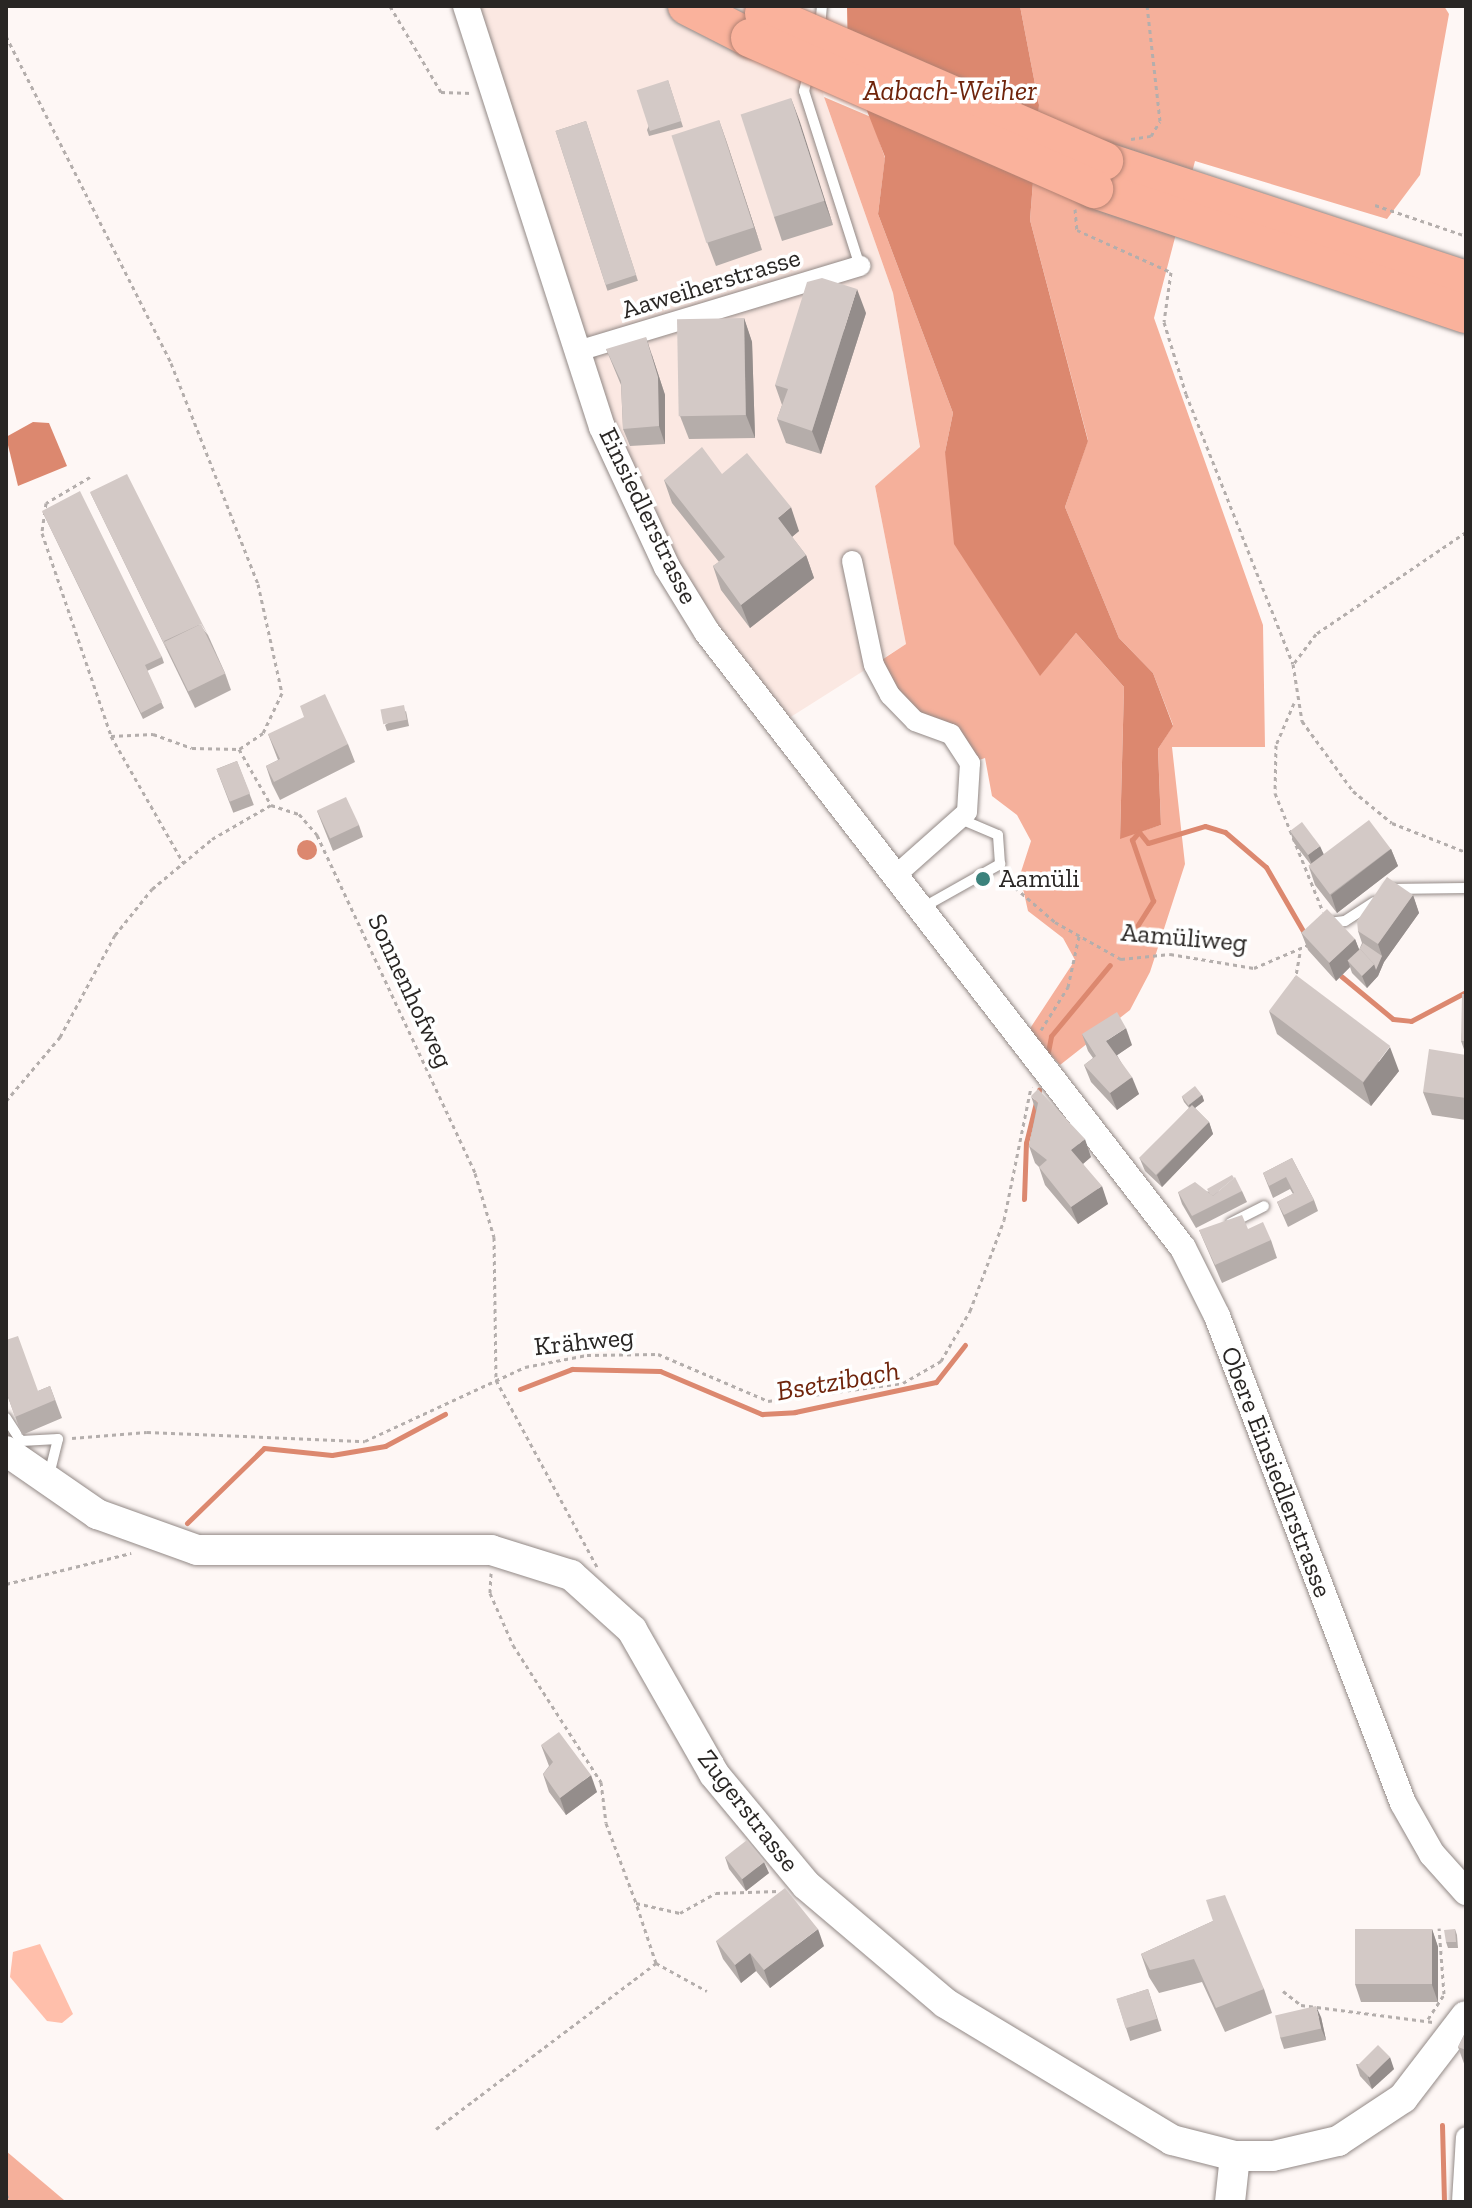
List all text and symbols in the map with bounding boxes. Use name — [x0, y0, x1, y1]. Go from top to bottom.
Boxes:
water label: Aabach-Weiher — [863, 74, 1037, 108]
street label: Aaweiherstrasse — [618, 242, 804, 326]
street label: Einsiedlerstrasse — [592, 423, 704, 609]
place label: Aamüli — [999, 863, 1080, 895]
marker: Aamüli — [974, 870, 992, 888]
street label: Sonnenhofweg — [361, 909, 459, 1073]
street label: Aamüliweg — [1120, 917, 1248, 959]
street label: Krähweg — [532, 1321, 636, 1363]
street label: Obere Einsiedlerstrasse — [1214, 1342, 1338, 1602]
water label: Bsetzibach — [774, 1354, 902, 1408]
street label: Zugerstrasse — [691, 1744, 805, 1878]

